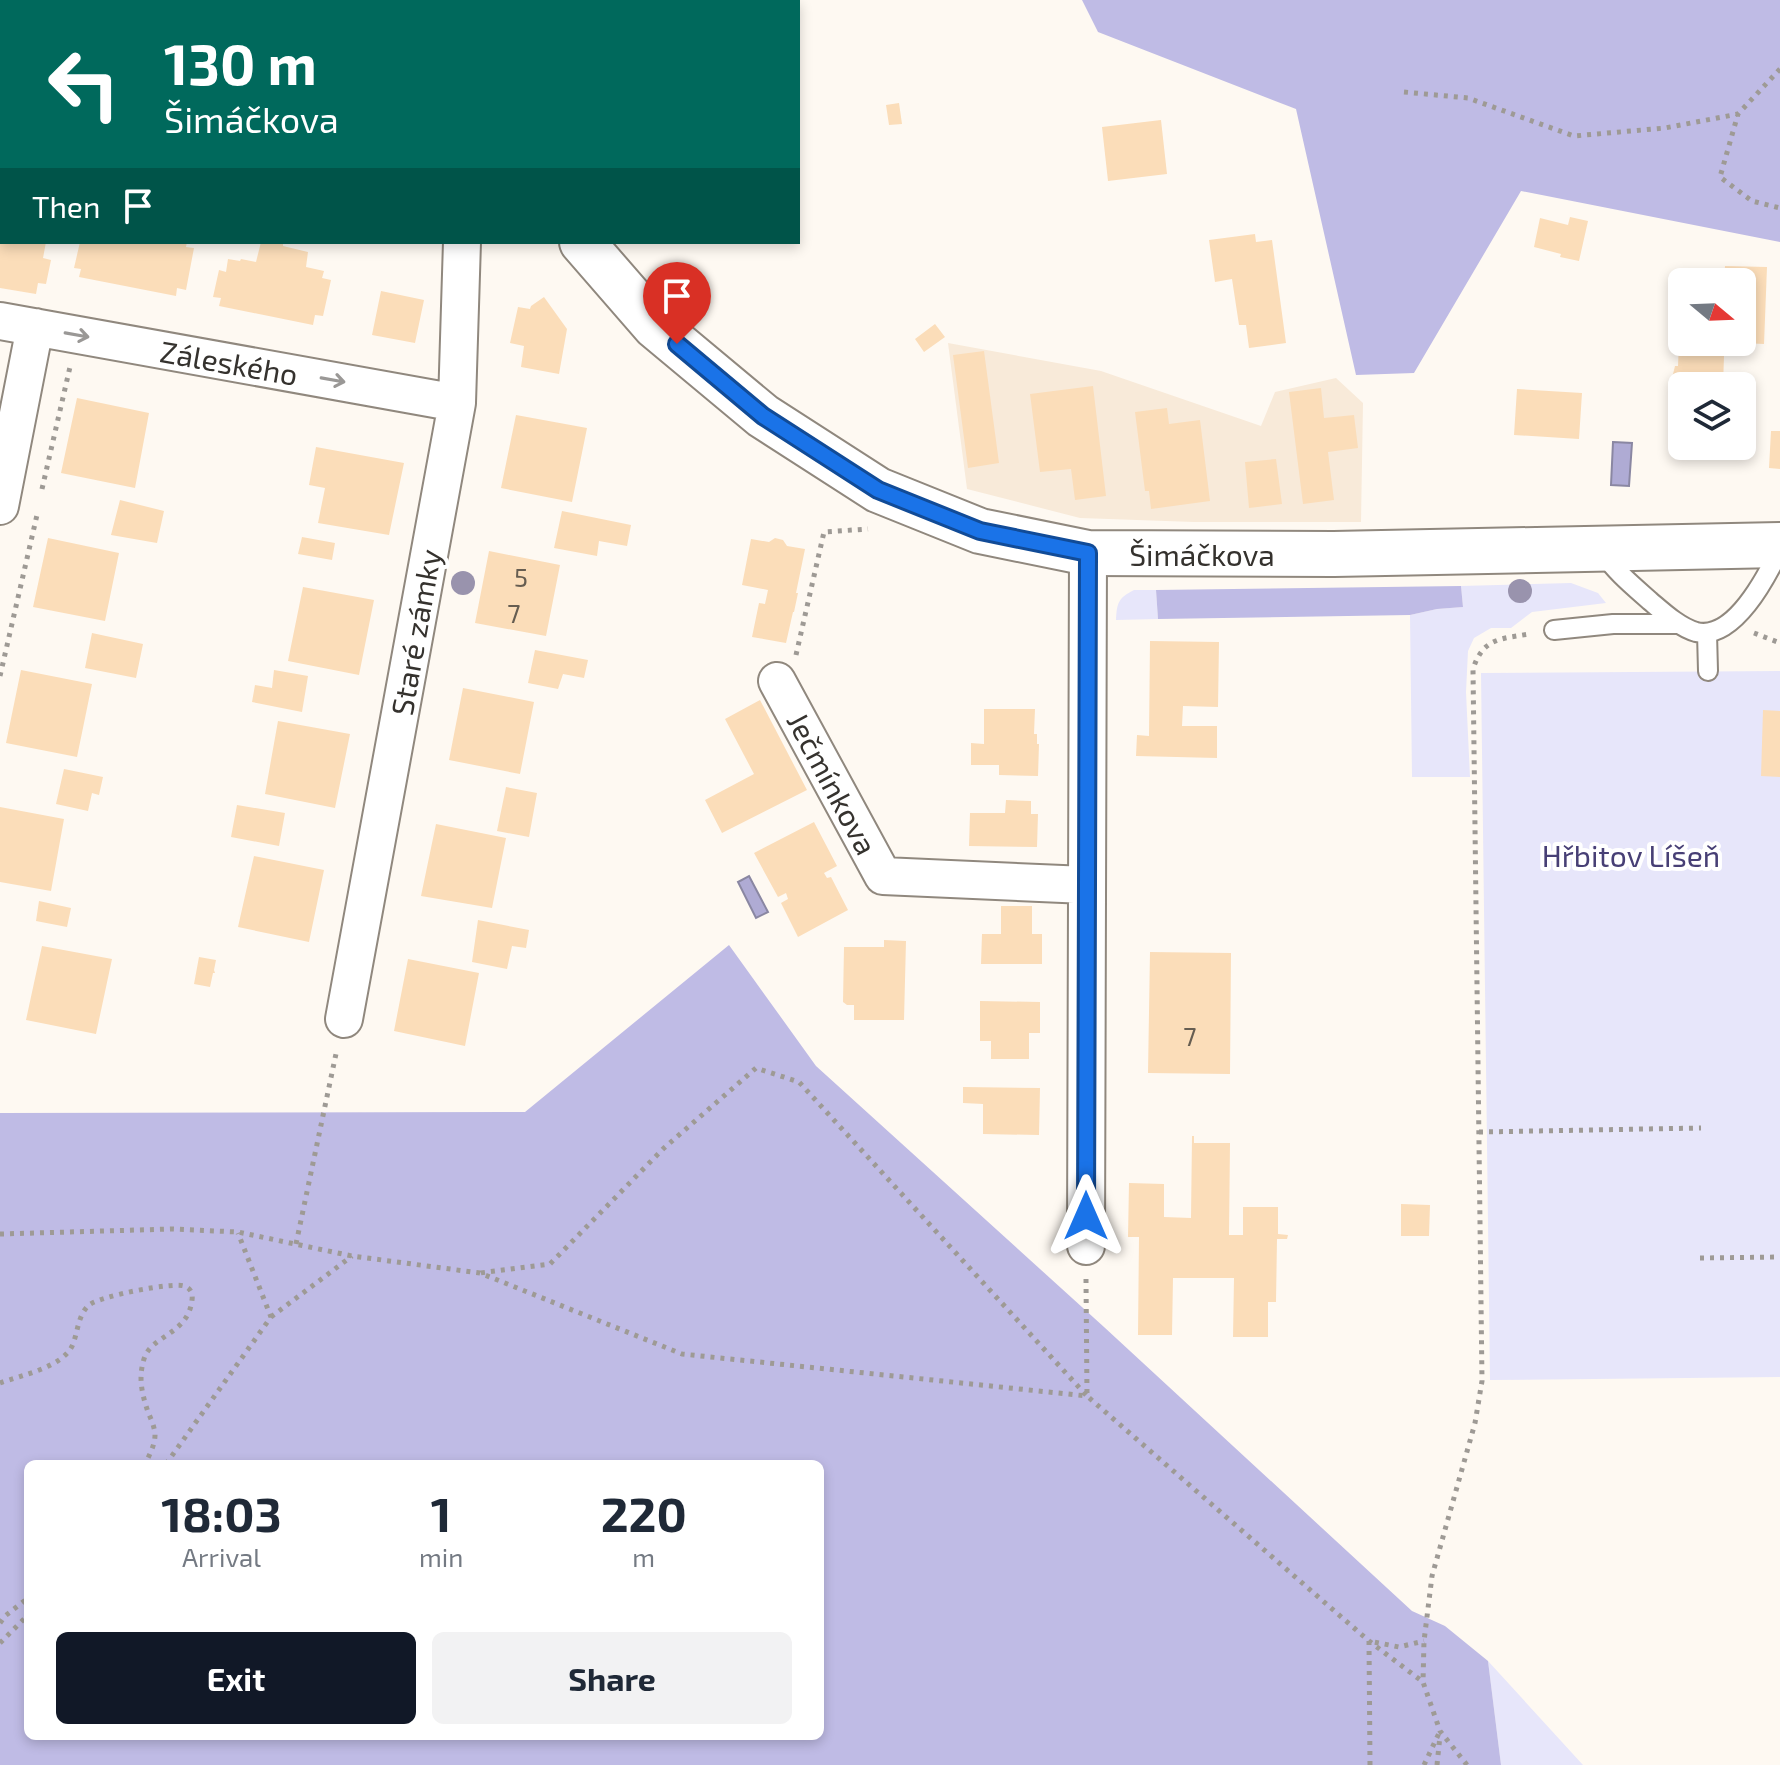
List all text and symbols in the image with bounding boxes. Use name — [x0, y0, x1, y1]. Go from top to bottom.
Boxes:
text: 130 m — [164, 29, 317, 96]
icon: left — [32, 32, 136, 136]
text: Šimáčkova — [164, 97, 339, 140]
icon: arrive — [116, 184, 160, 228]
text: Then — [32, 188, 100, 224]
pin — [643, 262, 711, 344]
north arrow — [1668, 268, 1756, 356]
map controls — [1668, 268, 1756, 460]
icon: arrive — [655, 274, 699, 318]
one-way arrow — [64, 328, 89, 343]
street label: Záleského — [157, 332, 301, 392]
button: layers — [1668, 372, 1756, 460]
one-way arrow — [320, 374, 345, 389]
street label: Šimáčkova — [1129, 536, 1275, 572]
street label: Staré zámky — [383, 546, 447, 718]
house number: 5 — [514, 561, 528, 592]
house number: 7 — [507, 597, 521, 628]
street label: Ječmínkova — [780, 706, 886, 860]
park label: Hřbitov Líšeň — [1542, 837, 1720, 873]
house number: 7 — [1183, 1020, 1197, 1051]
position arrow — [1044, 1174, 1128, 1258]
text: 18:03 — [161, 1484, 282, 1542]
text: 1 — [431, 1484, 452, 1542]
text: 220 — [601, 1484, 687, 1542]
text: Arrival — [182, 1541, 261, 1572]
text: min — [419, 1541, 463, 1572]
text: m — [632, 1541, 655, 1572]
button: Exit — [56, 1632, 416, 1724]
button: Share — [432, 1632, 792, 1724]

